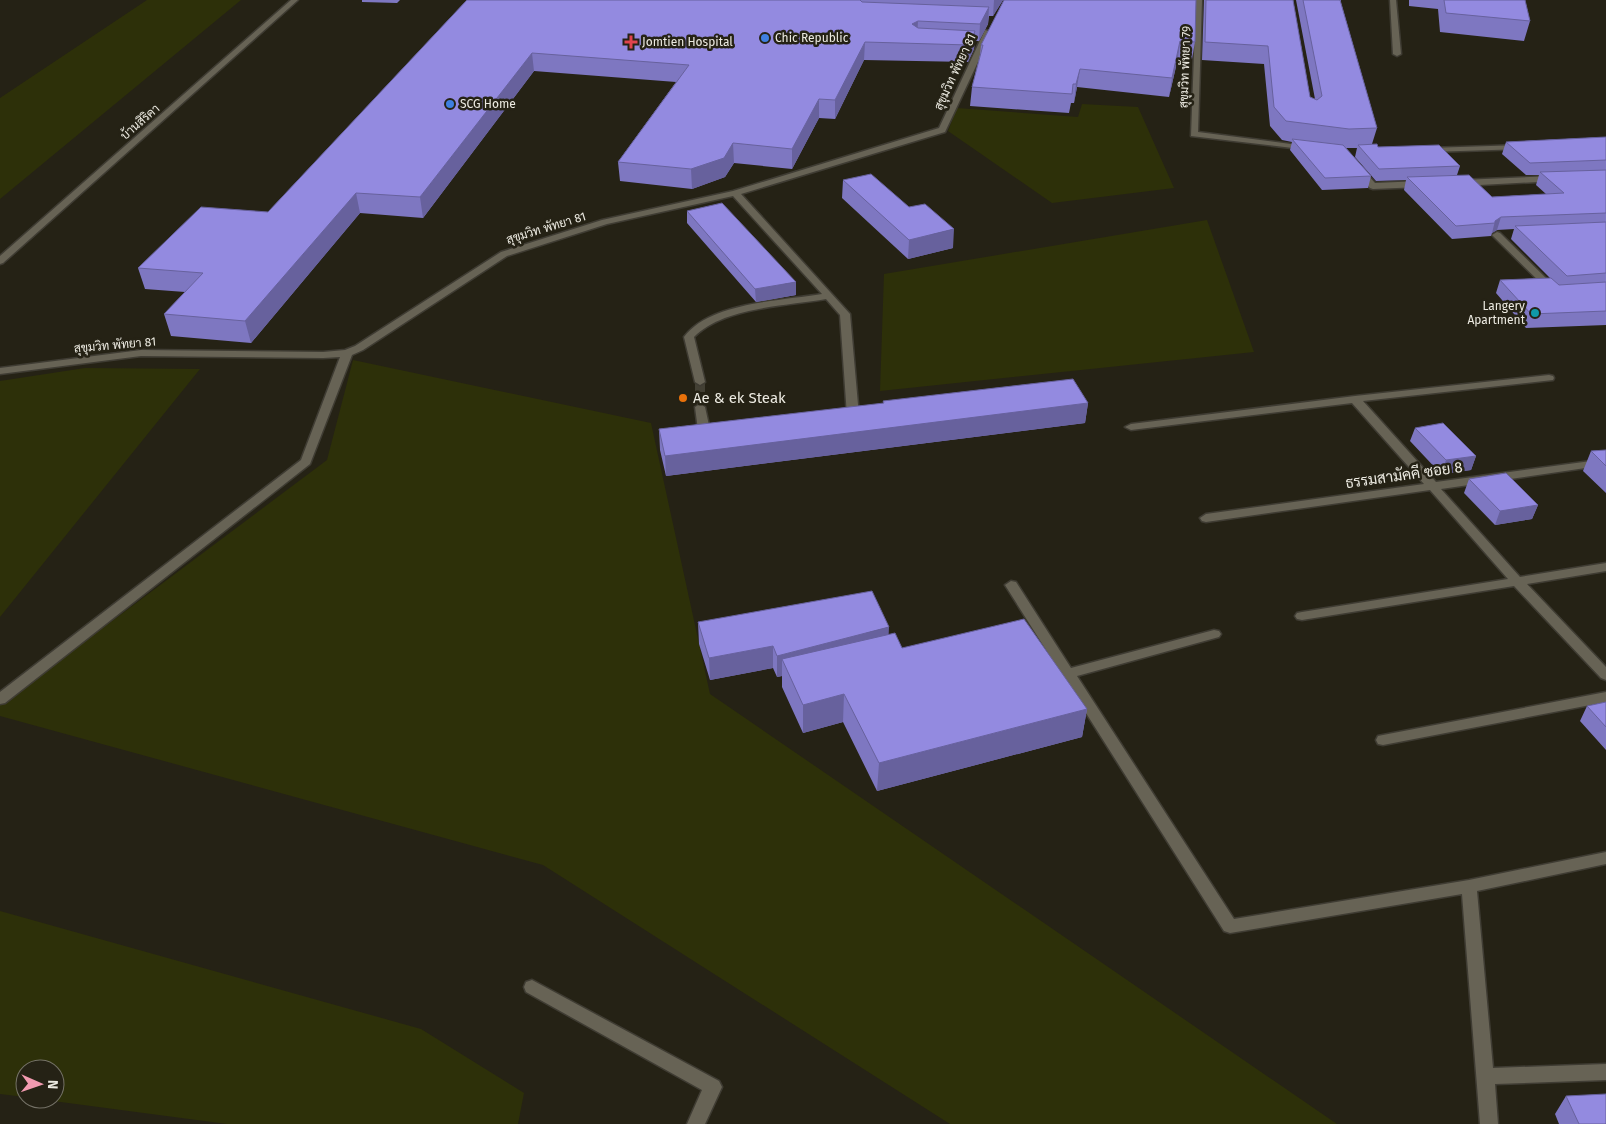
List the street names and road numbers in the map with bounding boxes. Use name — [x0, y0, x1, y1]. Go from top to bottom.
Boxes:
street label: สุขุมวิท พัทยา 79 — [1177, 26, 1195, 109]
street label: สุขุมวิท พัทยา 81 — [931, 32, 981, 113]
street label: บ้านสิริคา — [118, 101, 162, 143]
street label: สุขุมวิท พัทยา 81 — [504, 209, 588, 249]
street label: สุขุมวิท พัทยา 81 — [73, 334, 157, 358]
street label: ธรรมสามัคคี ซอย 8 — [1344, 457, 1464, 492]

